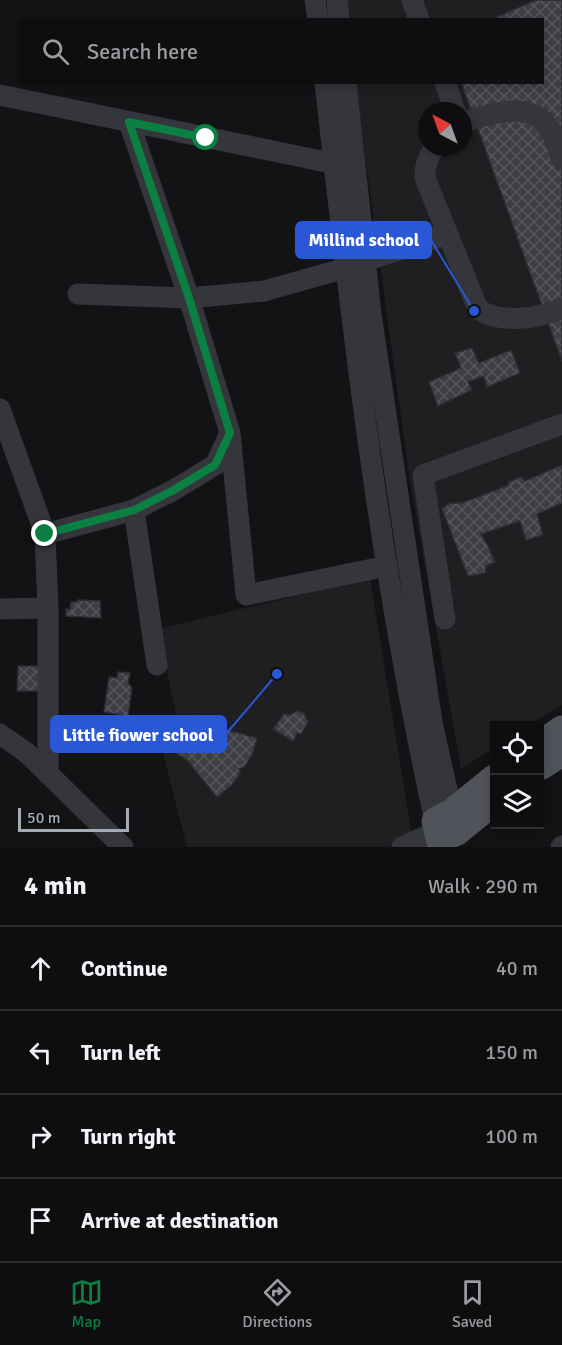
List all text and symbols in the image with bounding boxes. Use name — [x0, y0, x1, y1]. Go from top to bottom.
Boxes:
search box — [18, 18, 544, 84]
icon: search — [39, 35, 72, 68]
text: Search here — [87, 38, 198, 65]
north arrow — [418, 102, 472, 156]
route start — [192, 124, 218, 150]
callout: Millind school — [296, 222, 431, 258]
text: Millind school — [309, 229, 420, 251]
route end — [31, 520, 57, 546]
callout: Little fiower school — [51, 716, 226, 752]
map controls — [490, 721, 544, 829]
button: locate — [490, 721, 544, 775]
text: Little fiower school — [63, 724, 214, 746]
button: layers — [490, 775, 544, 829]
scale bar — [18, 805, 129, 832]
text: 50 m — [27, 808, 61, 828]
text: 4 min — [24, 870, 87, 902]
text: Walk · 290 m — [428, 874, 538, 899]
icon: ahead — [24, 952, 57, 985]
text: Continue — [81, 955, 168, 982]
text: 40 m — [496, 956, 538, 981]
icon: left — [24, 1036, 57, 1069]
text: Turn left — [81, 1039, 161, 1066]
text: 150 m — [485, 1040, 538, 1065]
icon: right — [24, 1120, 57, 1153]
text: Turn right — [81, 1123, 176, 1150]
text: 100 m — [485, 1124, 538, 1149]
icon: arrive — [24, 1204, 57, 1237]
text: Arrive at destination — [81, 1207, 278, 1234]
tab: Map — [70, 1276, 103, 1332]
tab: Directions — [242, 1276, 312, 1332]
tab: Saved — [452, 1276, 492, 1332]

